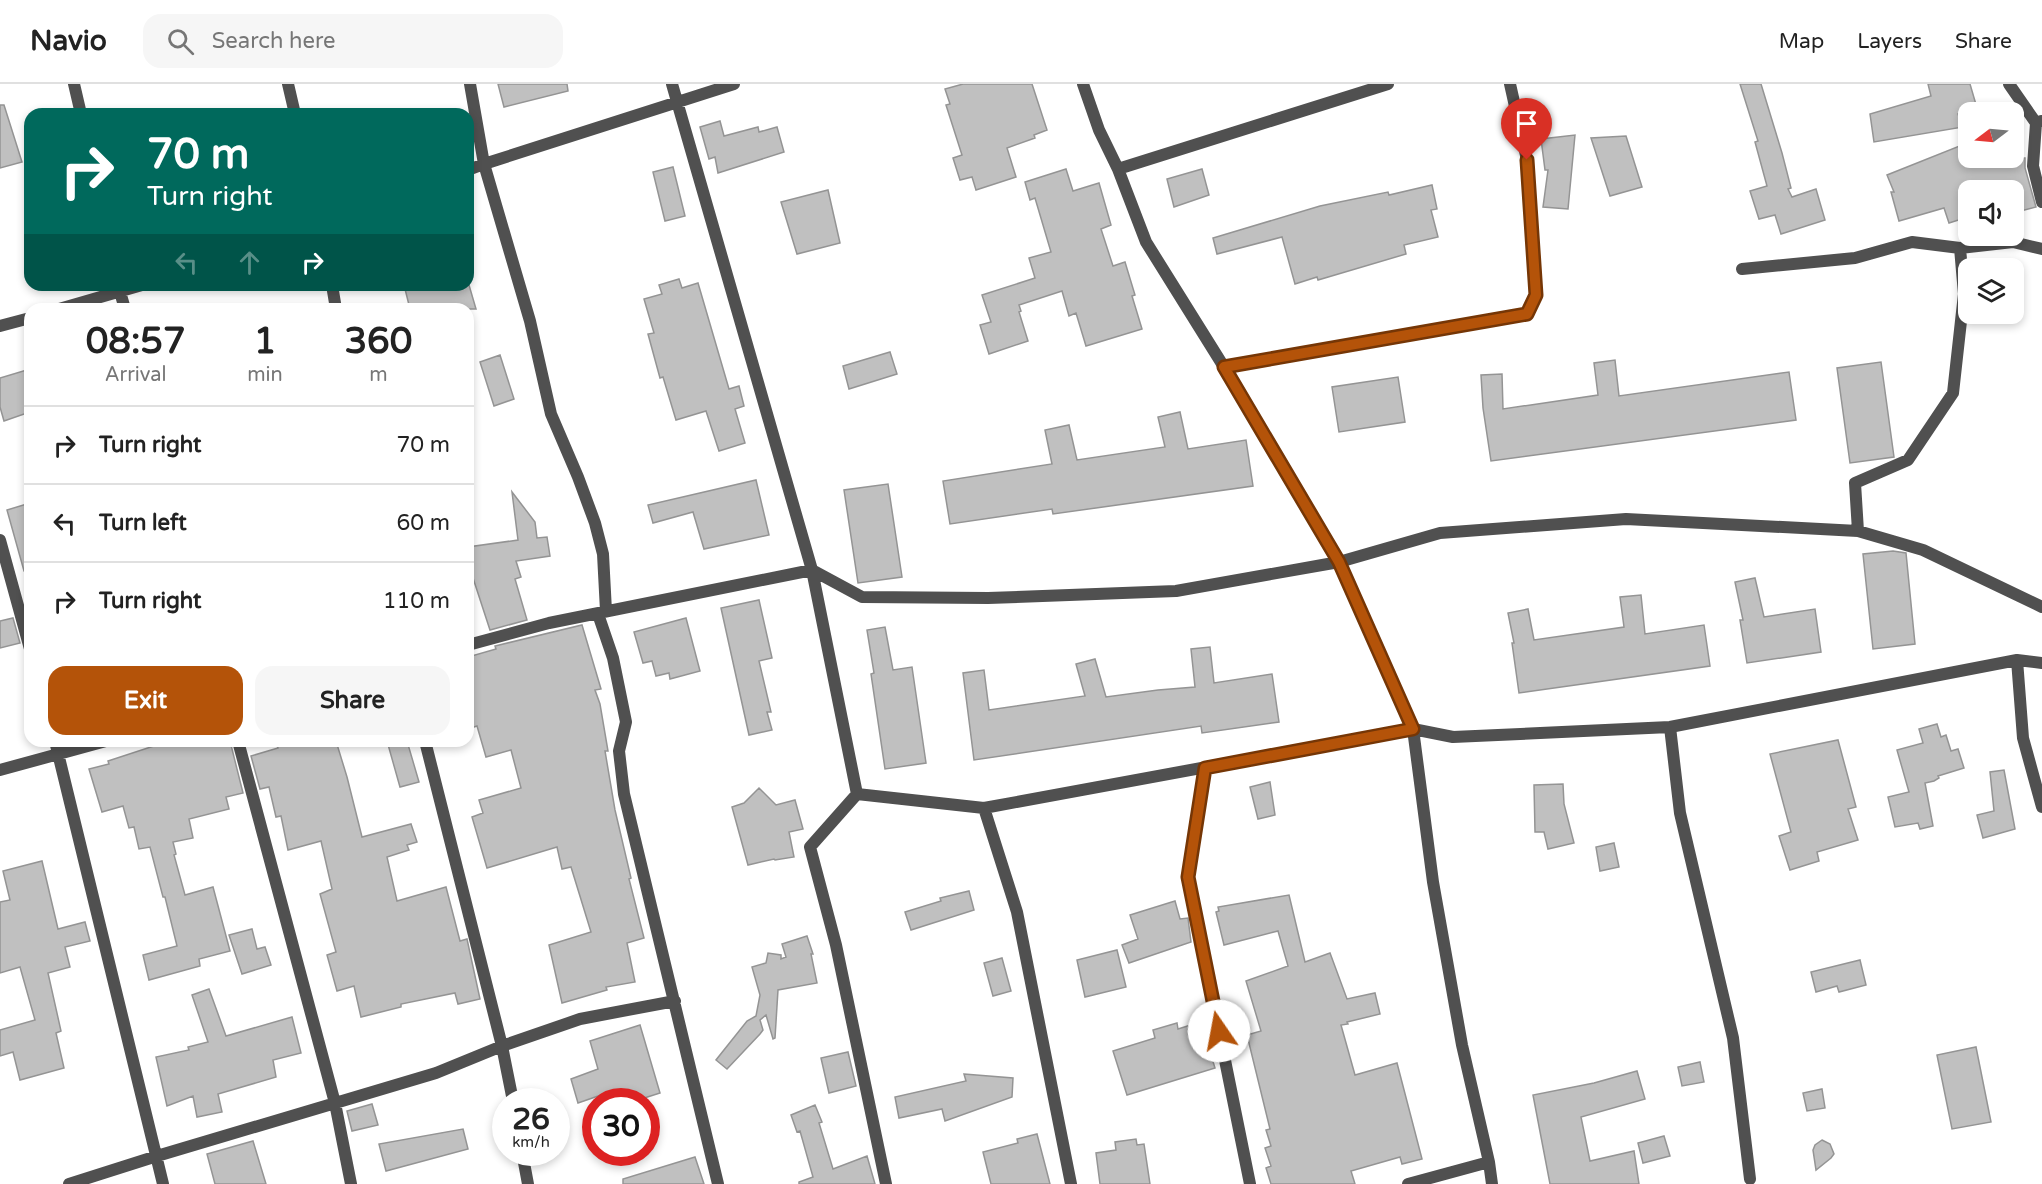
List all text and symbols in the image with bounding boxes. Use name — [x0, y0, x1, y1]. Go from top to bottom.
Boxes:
search box — [143, 14, 563, 68]
text: Navio — [30, 24, 107, 58]
icon: search — [164, 25, 197, 58]
text: Search here — [212, 28, 336, 54]
text: Map — [1779, 29, 1824, 54]
text: Layers — [1857, 29, 1922, 54]
text: Share — [1955, 29, 2012, 54]
pin — [1501, 98, 1552, 160]
north arrow — [1958, 102, 2024, 168]
map controls — [1958, 102, 2024, 324]
icon: arrive — [1510, 107, 1543, 140]
text: 70 m — [147, 129, 249, 180]
icon: right — [48, 132, 126, 210]
text: Turn right — [147, 180, 273, 213]
button: sound — [1958, 180, 2024, 246]
icon: left — [170, 246, 203, 279]
icon: ahead — [233, 246, 266, 279]
icon: right — [296, 246, 329, 279]
button: layers — [1958, 258, 2024, 324]
text: 08:57 — [86, 320, 186, 363]
text: 1 — [254, 320, 276, 363]
text: 360 — [344, 320, 412, 363]
text: Arrival — [105, 363, 167, 387]
text: min — [247, 363, 283, 387]
text: m — [369, 363, 388, 387]
icon: right — [48, 429, 81, 462]
text: Turn right — [99, 432, 201, 458]
text: 70 m — [396, 432, 450, 458]
icon: left — [48, 507, 81, 540]
text: Turn left — [99, 510, 187, 536]
text: 60 m — [396, 510, 450, 536]
icon: right — [48, 585, 81, 618]
text: Turn right — [99, 588, 201, 614]
text: 110 m — [383, 588, 450, 614]
button: Exit — [48, 666, 243, 735]
button: Share — [255, 666, 450, 735]
position arrow — [1187, 999, 1251, 1063]
speed limit sign: 30 — [582, 1088, 660, 1166]
text: 26 — [512, 1101, 550, 1138]
text: km/h — [512, 1133, 550, 1151]

